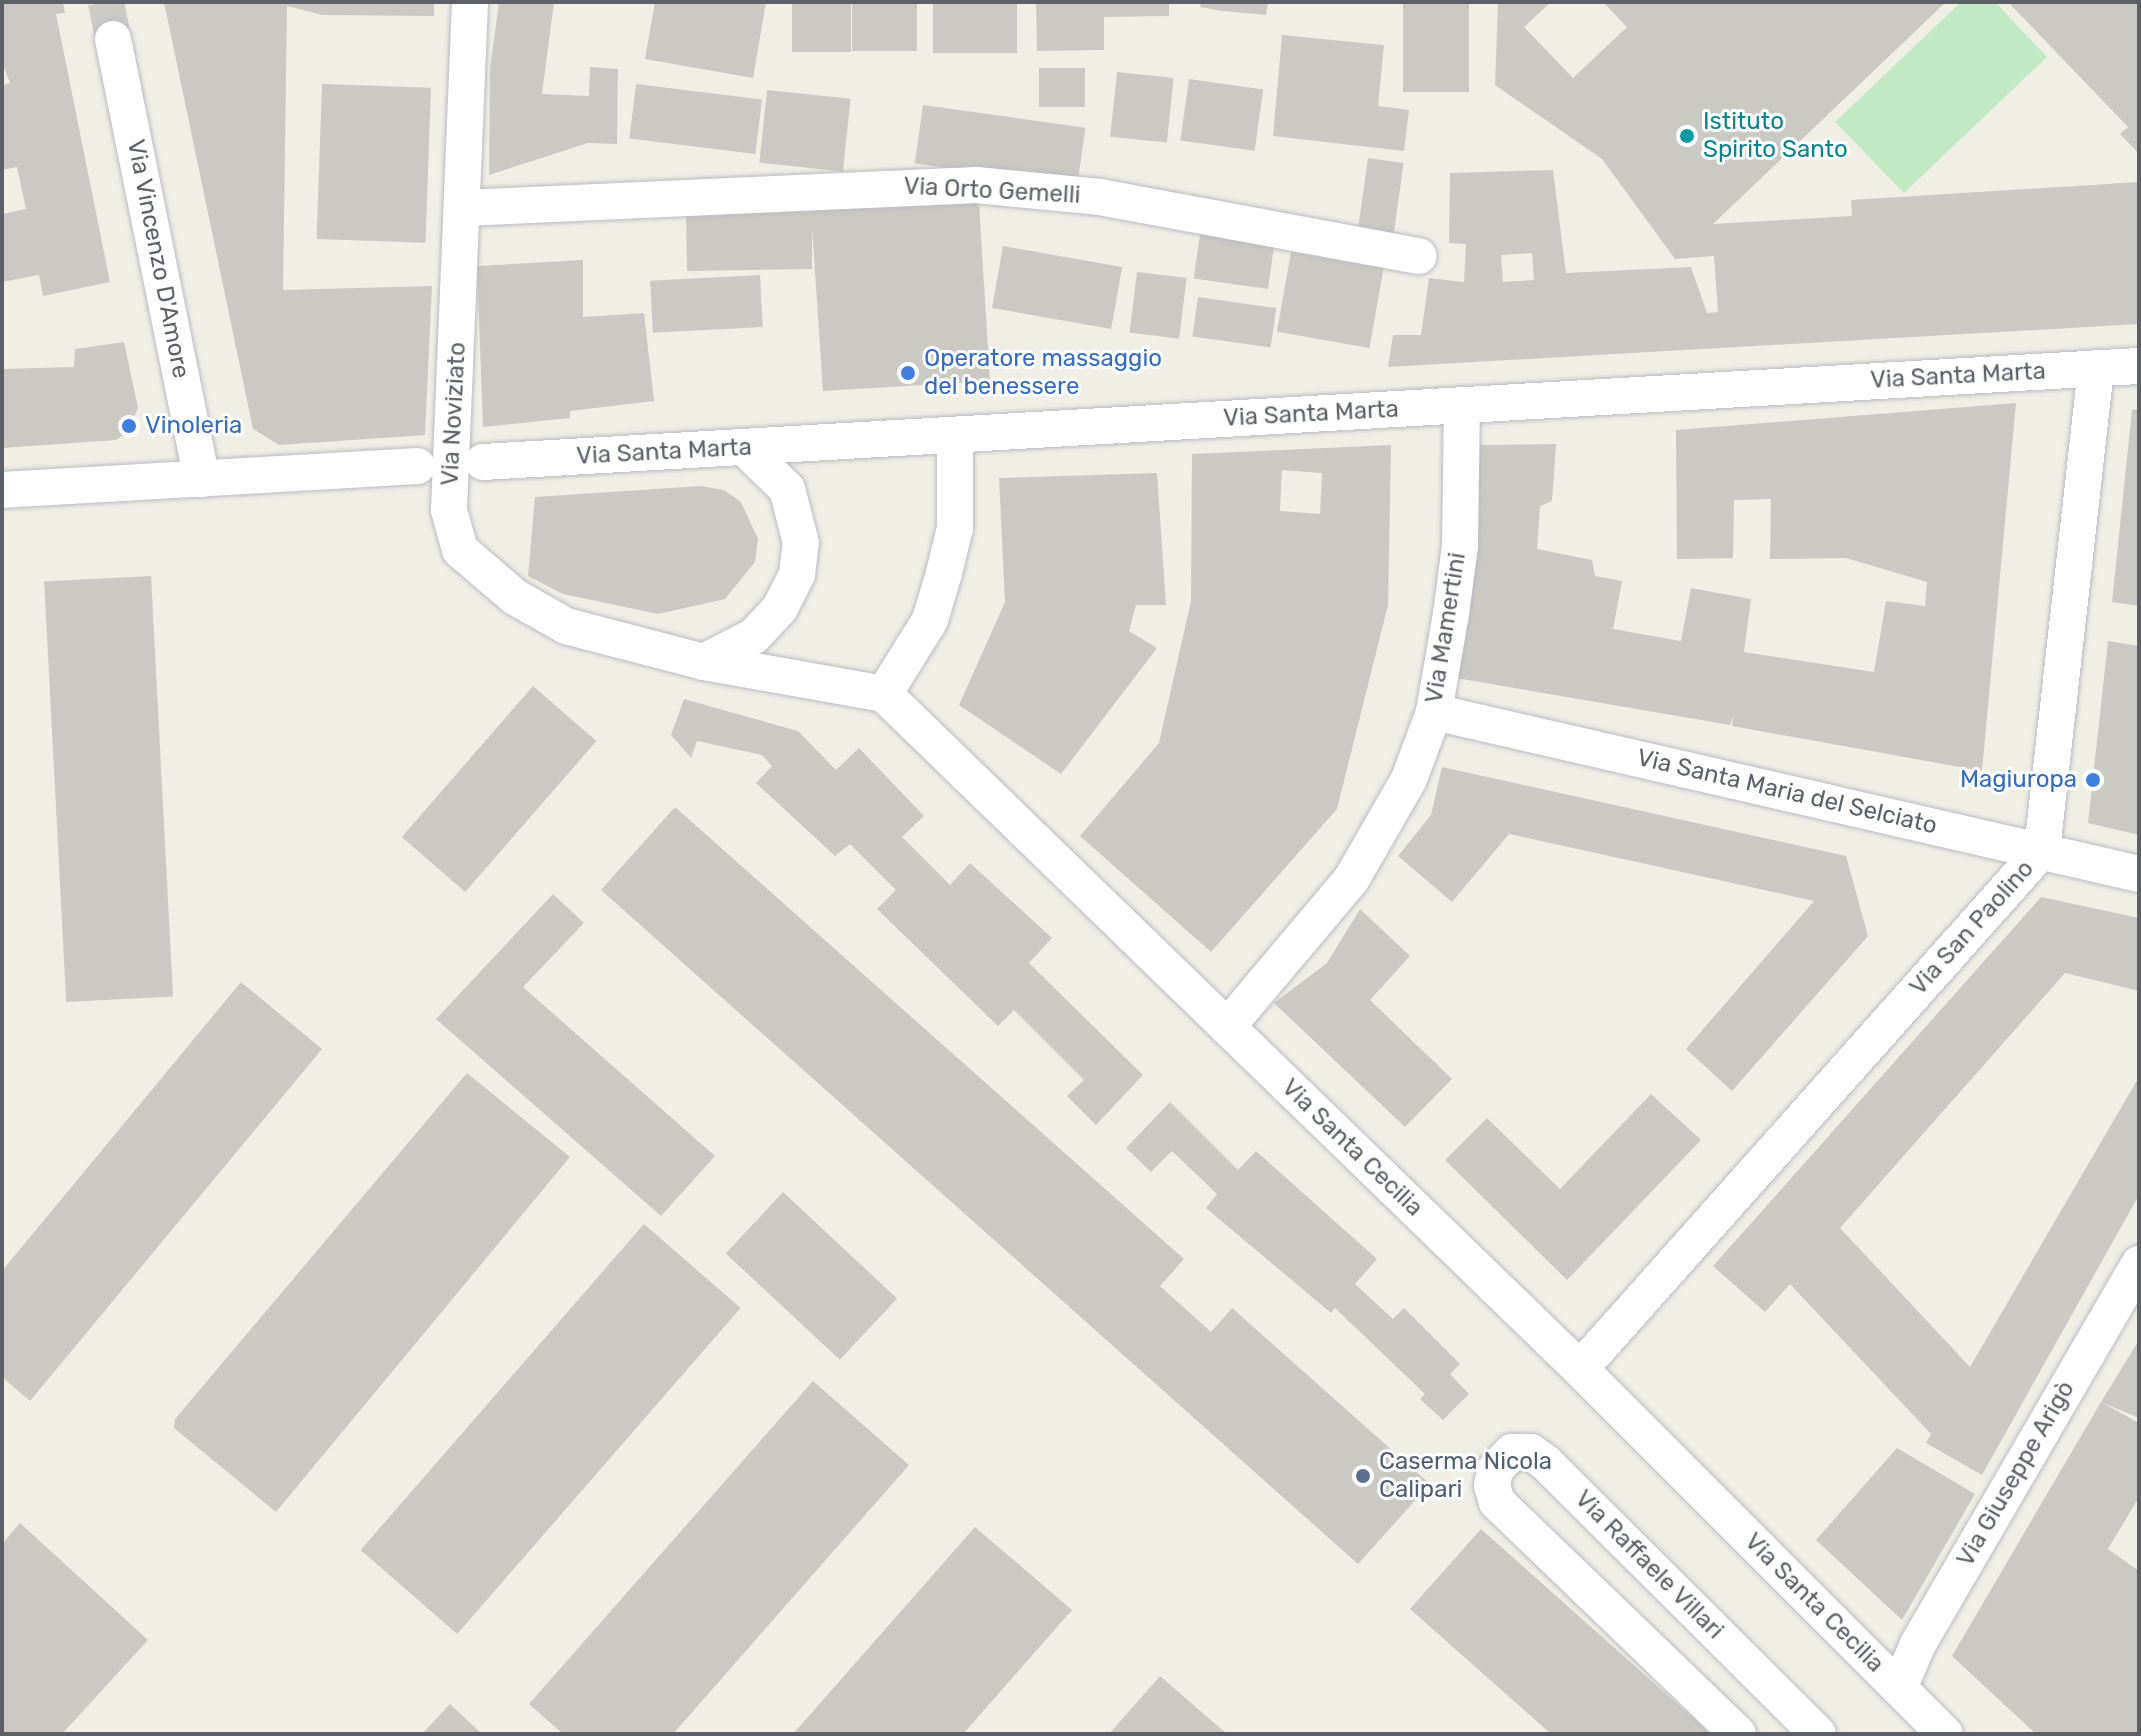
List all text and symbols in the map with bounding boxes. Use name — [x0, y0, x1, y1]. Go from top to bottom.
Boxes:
place label: Istituto Spirito Santo — [1703, 108, 1848, 164]
marker: Istituto Spirito Santo — [1678, 127, 1696, 145]
street label: Via Vincenzo D'Amore — [121, 137, 195, 381]
street label: Via Orto Gemelli — [903, 172, 1081, 210]
street label: Via Noviziato — [436, 341, 472, 487]
place label: Operatore massaggio del benessere — [924, 345, 1162, 401]
street label: Via Santa Marta — [1870, 357, 2046, 395]
marker: Operatore massaggio del benessere — [899, 364, 917, 382]
street label: Via Santa Marta — [1223, 395, 1399, 433]
place label: Vinoleria — [145, 412, 242, 440]
marker: Vinoleria — [120, 417, 138, 435]
street label: Via Santa Marta — [576, 433, 752, 471]
street label: Via Mamertini — [1420, 551, 1472, 705]
street label: Via Santa Maria del Selciato — [1634, 743, 1940, 841]
place label: Magiuropa — [1960, 766, 2077, 794]
marker: Magiuropa — [2084, 771, 2102, 789]
street label: Via San Paolino — [1904, 855, 2040, 1001]
street label: Via Santa Cecilia — [1275, 1073, 1429, 1223]
street label: Via Giuseppe Arigò — [1951, 1376, 2081, 1572]
place label: Caserma Nicola Calipari — [1379, 1448, 1552, 1504]
marker: Caserma Nicola Calipari — [1354, 1467, 1372, 1485]
street label: Via Raffaele Villari — [1568, 1484, 1730, 1646]
street label: Via Santa Cecilia — [1738, 1527, 1890, 1679]

